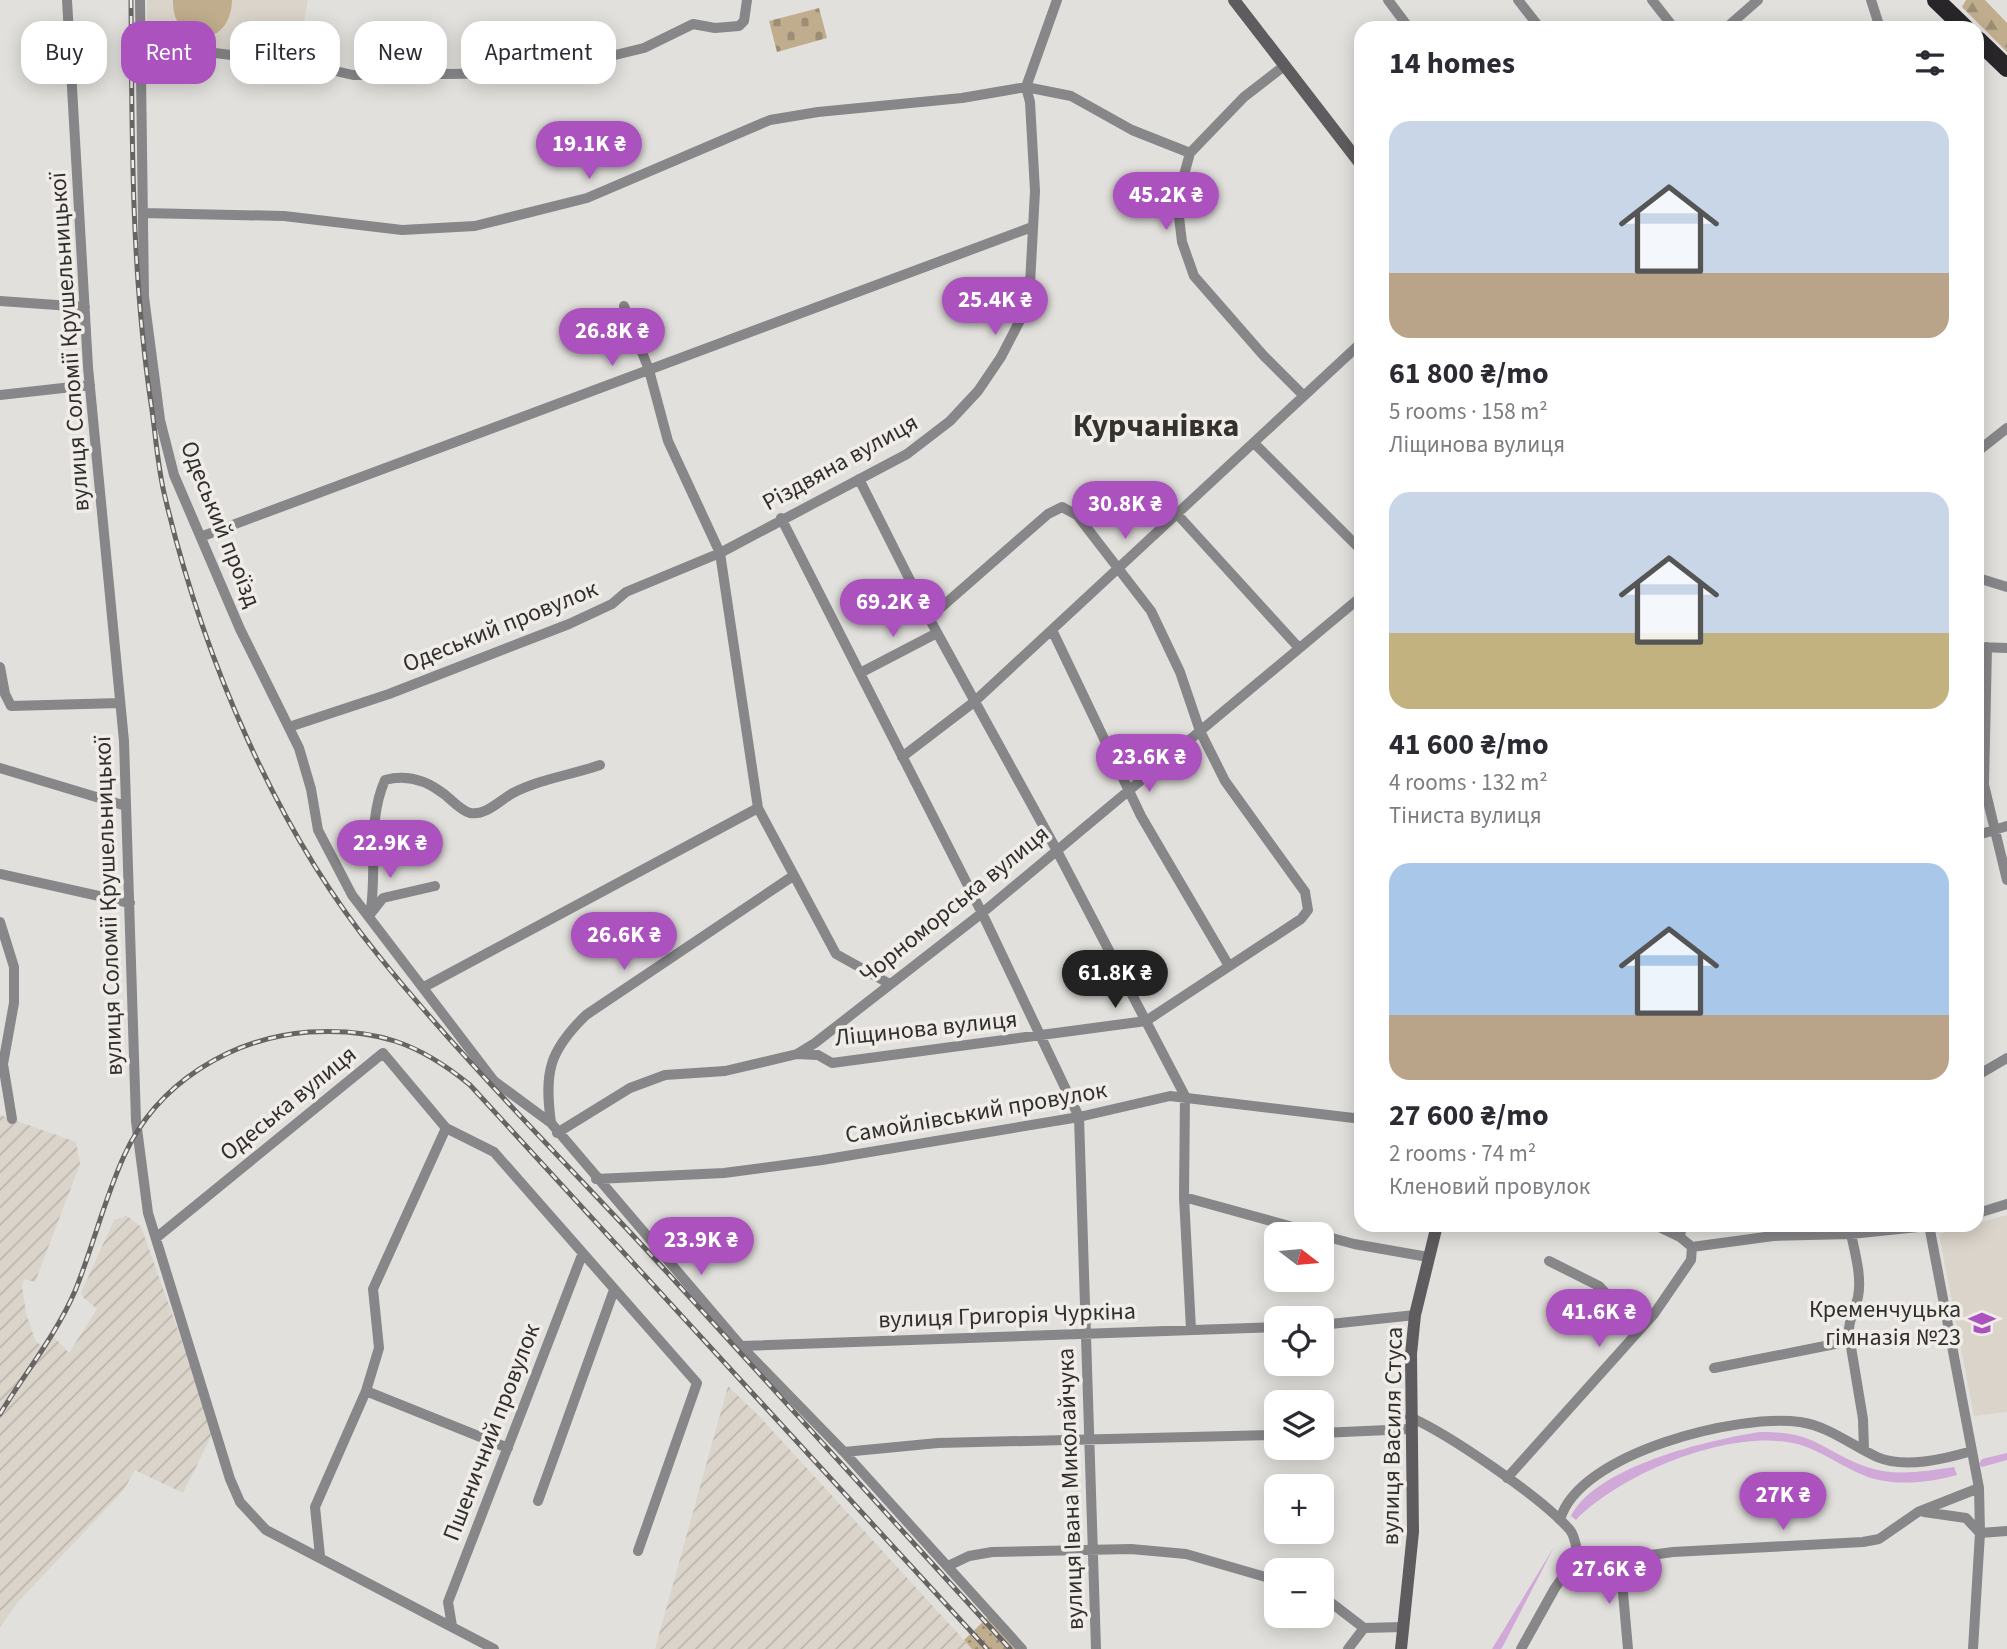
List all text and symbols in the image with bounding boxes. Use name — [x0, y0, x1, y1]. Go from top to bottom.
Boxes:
chip: Buy — [21, 21, 107, 84]
chip: Rent — [121, 21, 216, 84]
chip: Filters — [230, 21, 340, 84]
chip: New — [354, 21, 447, 84]
chip: Apartment — [461, 21, 616, 84]
text: 14 homes — [1389, 42, 1515, 85]
icon: filters — [1911, 44, 1949, 82]
pin: 19.1K ₴ — [524, 122, 654, 181]
text: 19.1K ₴ — [552, 127, 626, 160]
icon: home — [1606, 166, 1732, 292]
street label: вулиця Соломії Крушельницької — [40, 170, 99, 513]
pin: 45.2K ₴ — [1101, 173, 1231, 232]
text: 45.2K ₴ — [1129, 178, 1203, 211]
pin: 25.4K ₴ — [930, 278, 1060, 337]
text: 25.4K ₴ — [958, 283, 1032, 316]
pin: 26.8K ₴ — [547, 308, 677, 368]
text: 26.8K ₴ — [575, 314, 649, 347]
text: 61 800 ₴/mo — [1389, 352, 1549, 395]
text: 5 rooms · 158 m² — [1389, 395, 1548, 428]
district label: Курчанівка — [1073, 403, 1239, 449]
street label: Різдвяна вулиця — [756, 405, 924, 520]
text: Ліщинова вулиця — [1389, 428, 1565, 461]
street label: Одеський проїзд — [171, 436, 270, 613]
pin: 30.8K ₴ — [1060, 482, 1190, 541]
text: 30.8K ₴ — [1088, 487, 1162, 520]
icon: home — [1606, 537, 1732, 663]
street label: Одеський провулок — [397, 571, 603, 682]
pin: 69.2K ₴ — [828, 580, 958, 639]
text: 69.2K ₴ — [856, 585, 930, 618]
text: 41 600 ₴/mo — [1389, 723, 1549, 766]
street label: вулиця Соломії Крушельницької — [85, 734, 132, 1076]
pin: 23.6K ₴ — [1084, 734, 1214, 794]
text: 23.6K ₴ — [1112, 740, 1186, 773]
text: 4 rooms · 132 m² — [1389, 766, 1548, 799]
text: Тіниста вулиця — [1389, 799, 1542, 832]
street label: Чорноморська вулиця — [852, 817, 1057, 992]
pin: 22.9K ₴ — [325, 820, 455, 880]
text: 22.9K ₴ — [353, 826, 427, 859]
icon: home — [1606, 908, 1732, 1034]
pin: 26.6K ₴ — [559, 912, 689, 972]
text: 26.6K ₴ — [587, 918, 661, 951]
pin: 61.8K ₴ — [1050, 950, 1180, 1010]
text: 61.8K ₴ — [1078, 956, 1152, 989]
street label: Ліщинова вулиця — [833, 1001, 1019, 1055]
street label: Одеська вулиця — [212, 1037, 364, 1170]
street label: Самойлівський провулок — [842, 1072, 1110, 1153]
text: 27 600 ₴/mo — [1389, 1094, 1549, 1137]
text: 2 rooms · 74 m² — [1389, 1137, 1536, 1170]
text: Кленовий провулок — [1389, 1170, 1590, 1203]
pin: 23.9K ₴ — [636, 1218, 766, 1277]
north arrow — [1264, 1222, 1334, 1292]
map controls — [1264, 1222, 1334, 1628]
text: 23.9K ₴ — [664, 1223, 738, 1256]
pin: 41.6K ₴ — [1534, 1290, 1664, 1349]
place label: Кременчуцька гімназія №23 — [1809, 1292, 1961, 1355]
street label: вулиця Григорія Чуркіна — [878, 1294, 1136, 1337]
text: 41.6K ₴ — [1562, 1295, 1636, 1328]
button: locate — [1264, 1306, 1334, 1376]
school or university icon: Кременчуцька гімназія №23 — [1967, 1308, 1997, 1338]
street label: Пшеничний провулок — [434, 1318, 549, 1546]
street label: вулиця Василя Стуса — [1373, 1326, 1412, 1546]
street label: вулиця Івана Миколайчука — [1048, 1347, 1093, 1631]
button: layers — [1264, 1390, 1334, 1460]
pin: 27K ₴ — [1734, 1472, 1832, 1532]
button: + — [1264, 1474, 1334, 1544]
text: 27K ₴ — [1755, 1478, 1811, 1511]
pin: 27.6K ₴ — [1544, 1546, 1674, 1606]
text: 27.6K ₴ — [1572, 1552, 1646, 1585]
button: − — [1264, 1558, 1334, 1628]

